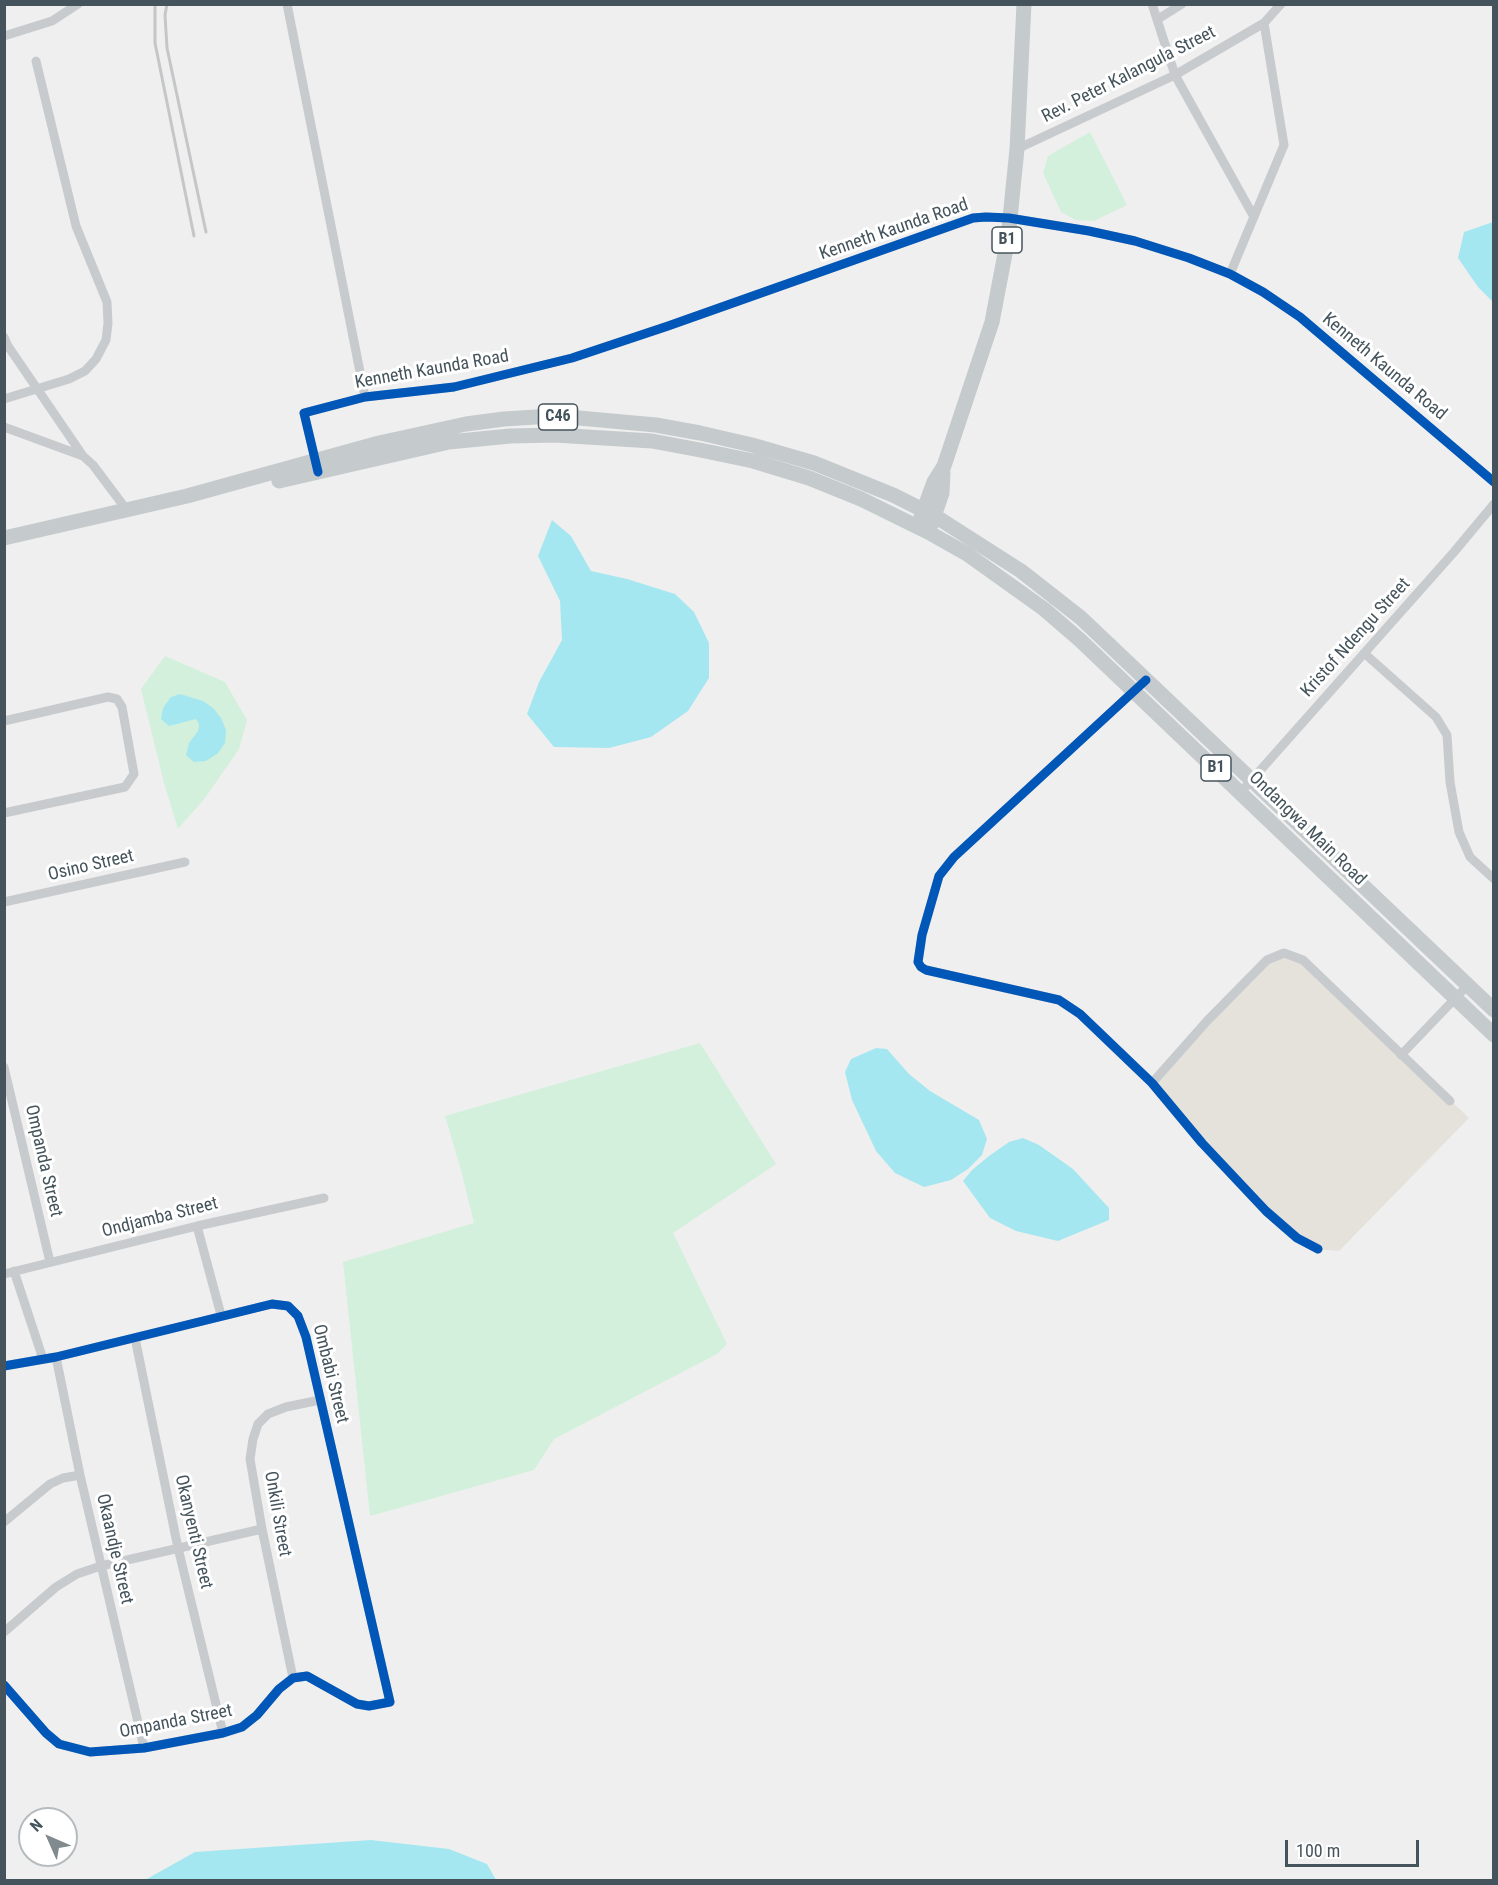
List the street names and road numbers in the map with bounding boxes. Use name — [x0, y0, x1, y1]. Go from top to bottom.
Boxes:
street label: Rev. Peter Kalangula Street — [1039, 22, 1219, 128]
street label: Kenneth Kaunda Road — [817, 194, 971, 266]
road number: B1 — [992, 227, 1022, 253]
street label: Kenneth Kaunda Road — [1317, 309, 1451, 425]
street label: Kenneth Kaunda Road — [353, 346, 511, 394]
road number: C46 — [538, 404, 578, 430]
street label: Kristof Ndengu Street — [1297, 574, 1415, 702]
road number: B1 — [1201, 755, 1231, 781]
street label: Ondangwa Main Road — [1244, 768, 1370, 890]
street label: Osino Street — [46, 846, 136, 886]
street label: Ompanda Street — [20, 1103, 66, 1219]
street label: Ondjamba Street — [100, 1193, 220, 1243]
street label: Ombabi Street — [307, 1322, 353, 1426]
street label: Onkili Street — [259, 1470, 295, 1558]
street label: Okanyenti Street — [169, 1473, 217, 1591]
street label: Okaandje Street — [91, 1492, 137, 1606]
street label: Ompanda Street — [118, 1700, 234, 1744]

